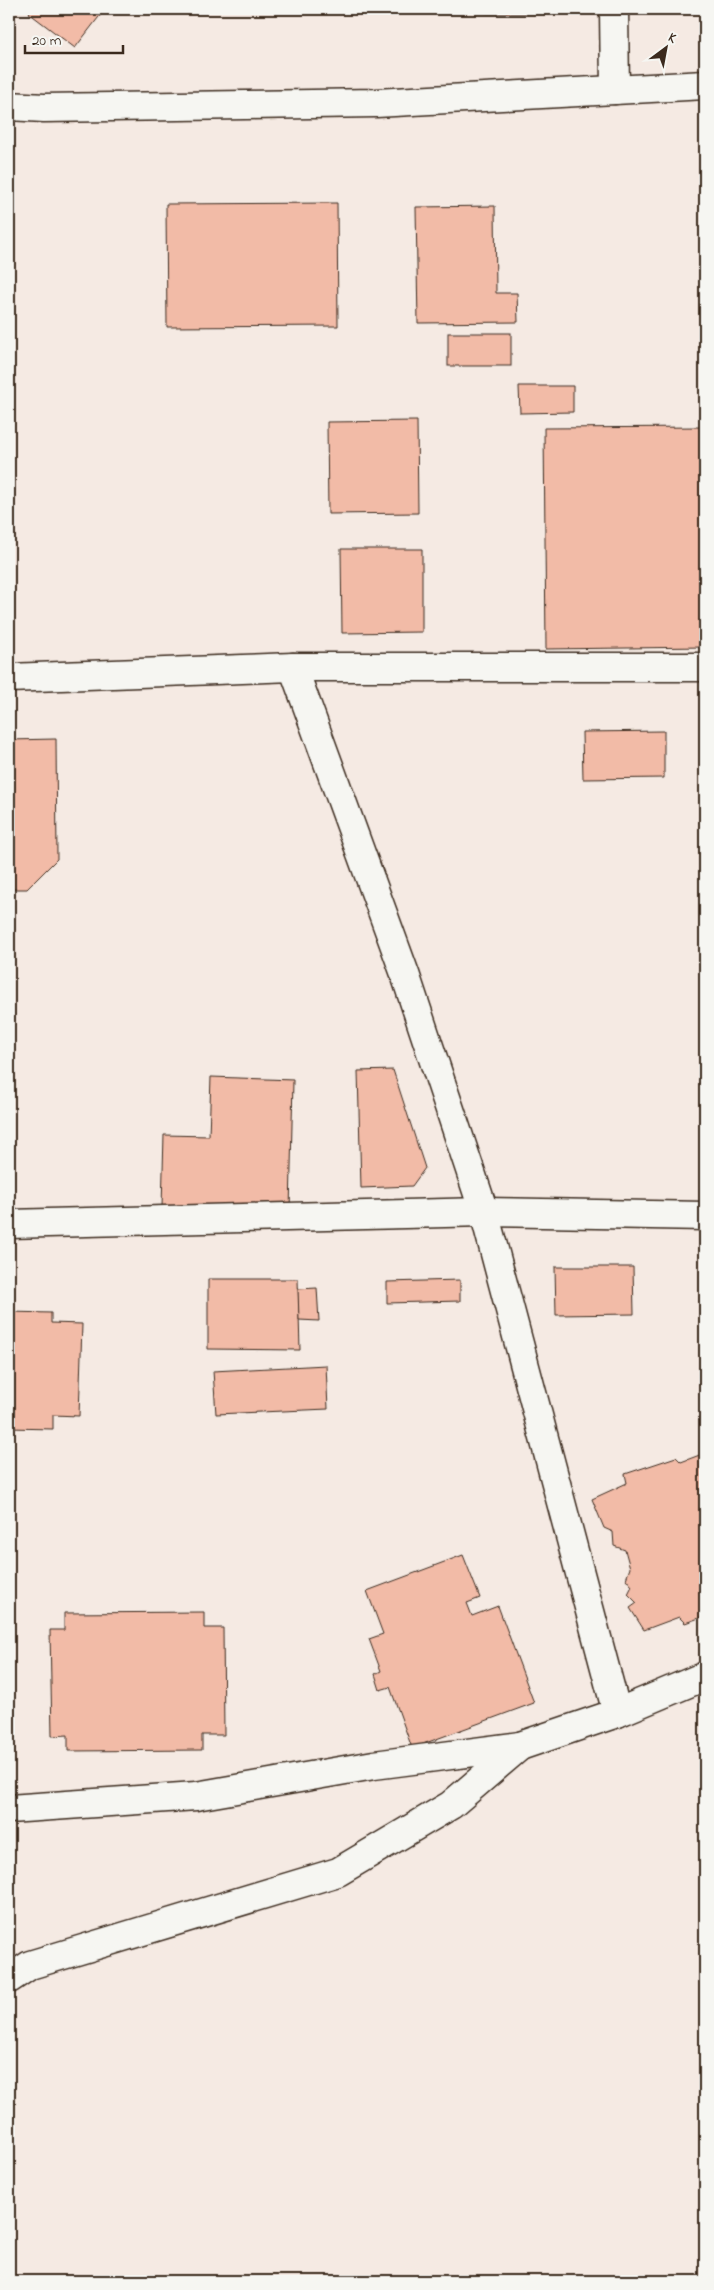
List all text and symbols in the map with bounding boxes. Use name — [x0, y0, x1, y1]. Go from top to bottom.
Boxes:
scale bar — [25, 22, 122, 54]
north arrow — [642, 22, 692, 72]
text: K — [664, 28, 682, 50]
text: 20 m — [32, 30, 62, 52]

